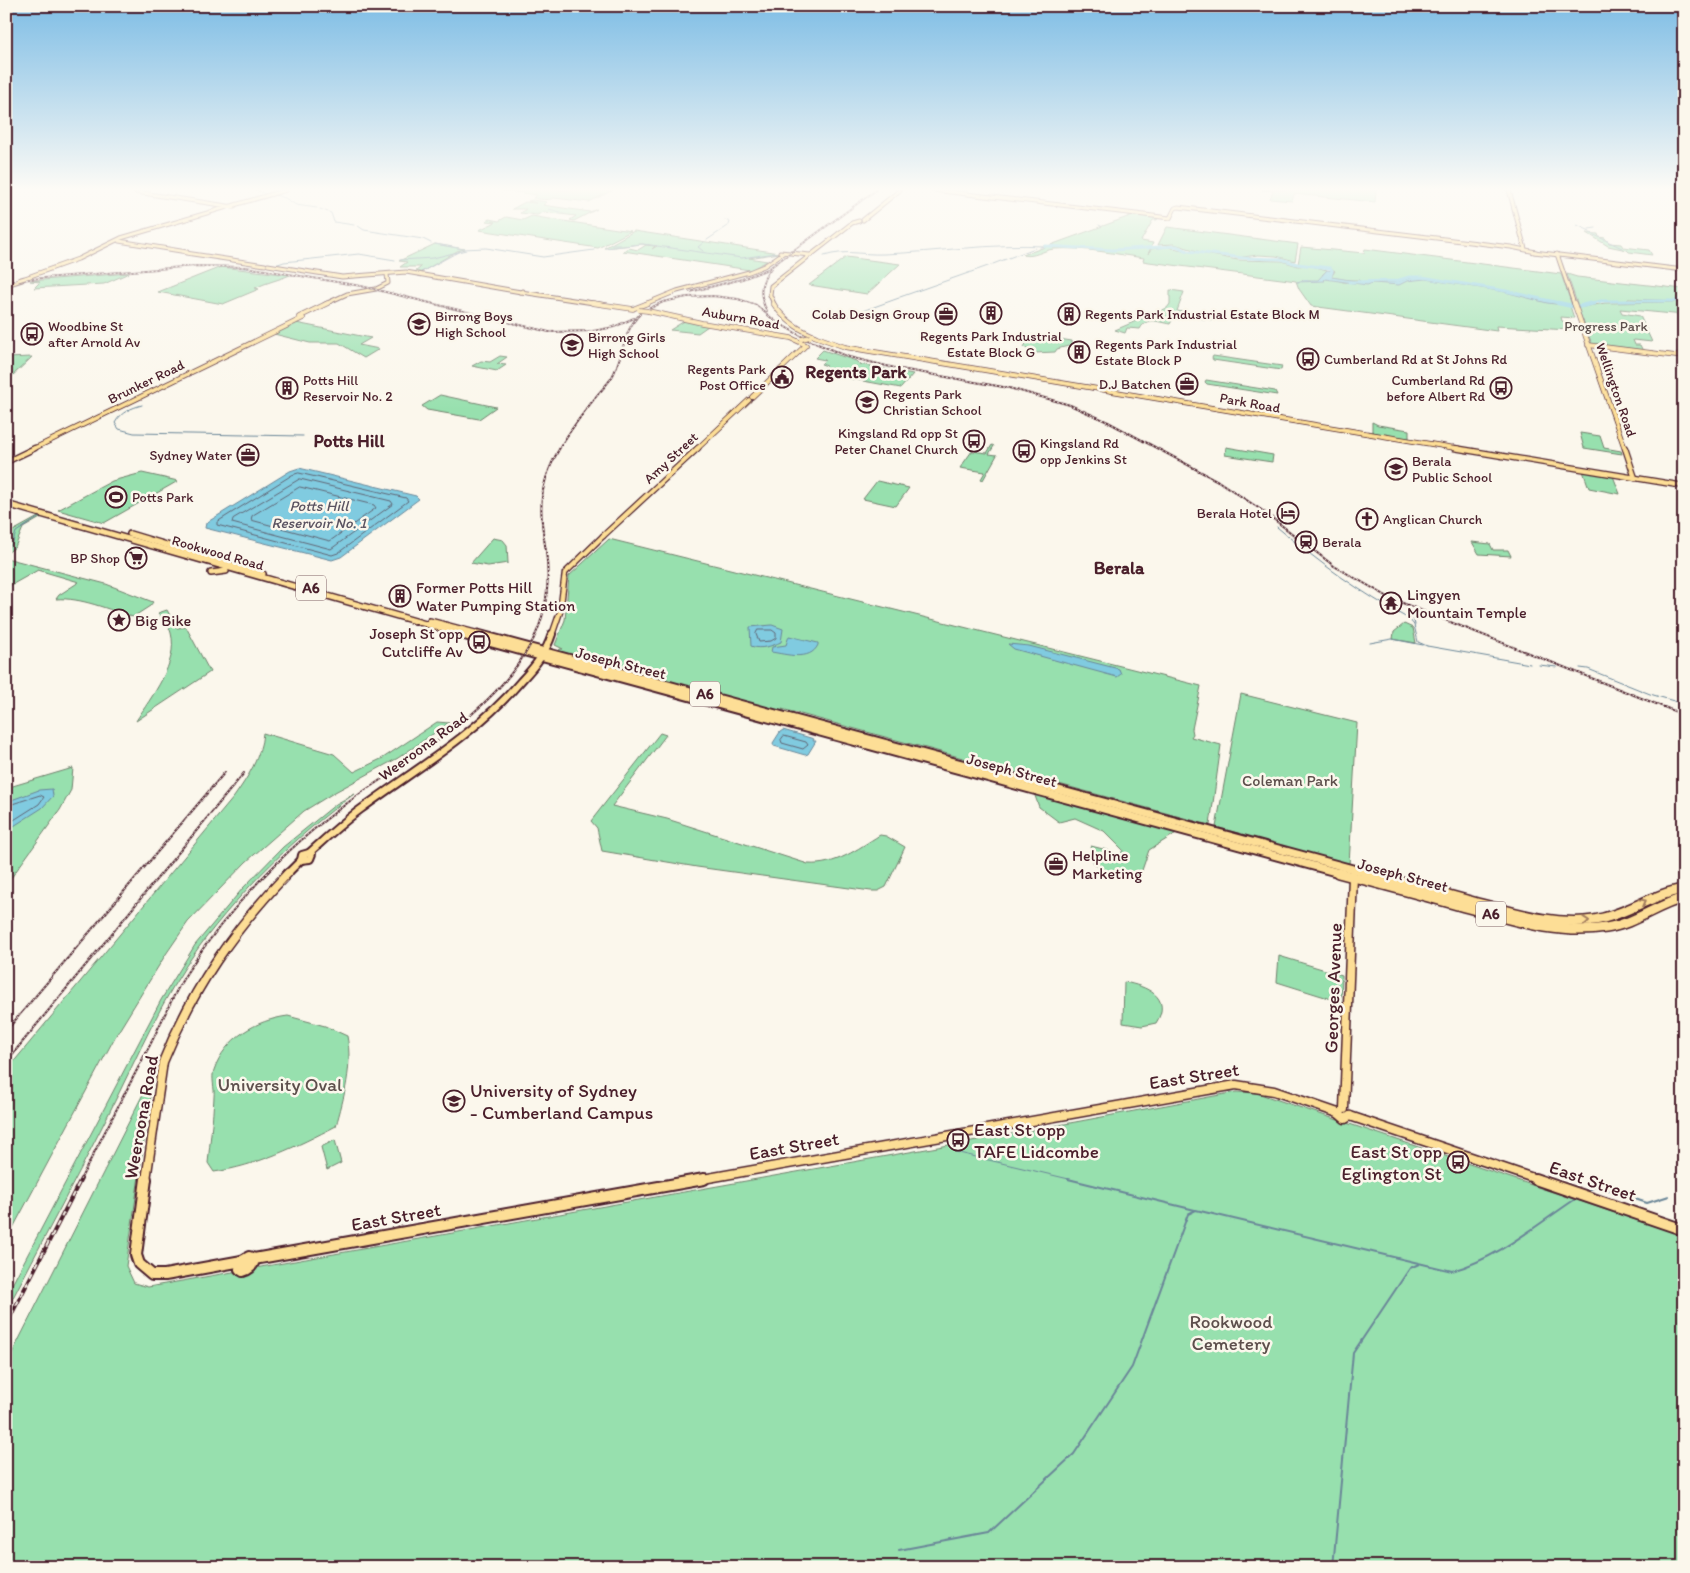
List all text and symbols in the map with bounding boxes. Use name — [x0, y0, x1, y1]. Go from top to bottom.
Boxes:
building icon: Regents Park Industrial Estate Block G — [979, 301, 1003, 325]
office icon: Colab Design Group — [934, 302, 958, 326]
building icon: Regents Park Industrial Estate Block M — [1057, 302, 1081, 326]
street label: Auburn Road — [701, 303, 781, 333]
place label: Colab Design Group — [812, 306, 930, 323]
place label: Regents Park Industrial Estate Block M — [1085, 306, 1320, 323]
place label: Birrong Boys High School — [435, 308, 513, 341]
school or university icon: Birrong Boys High School — [407, 312, 431, 336]
place label: Woodbine St after Arnold Av — [48, 318, 141, 351]
park label: Progress Park — [1564, 318, 1649, 335]
bus stop icon: Woodbine St after Arnold Av — [20, 322, 44, 346]
place label: Regents Park Industrial Estate Block G — [920, 328, 1062, 361]
place label: Birrong Girls High School — [588, 329, 666, 362]
school or university icon: Birrong Girls High School — [560, 333, 584, 357]
place label: Regents Park Industrial Estate Block P — [1095, 336, 1237, 369]
building icon: Regents Park Industrial Estate Block P — [1067, 340, 1091, 364]
street label: Wellington Road — [1592, 341, 1640, 440]
bus stop icon: Cumberland Rd at St Johns Rd — [1296, 347, 1320, 371]
place label: Cumberland Rd at St Johns Rd — [1324, 351, 1507, 368]
street label: Brunker Road — [105, 356, 187, 408]
place label: Regents Park Post Office — [687, 361, 767, 394]
district label: Regents Park — [805, 361, 907, 383]
public building icon: Regents Park Post Office — [770, 365, 794, 389]
place label: Potts Hill Reservoir No. 2 — [303, 372, 393, 405]
office icon: D.J Batchen — [1175, 372, 1199, 396]
place label: Cumberland Rd before Albert Rd — [1386, 372, 1486, 405]
building icon: Potts Hill Reservoir No. 2 — [275, 376, 299, 400]
place label: D.J Batchen — [1099, 376, 1171, 393]
bus stop icon: Cumberland Rd before Albert Rd — [1489, 376, 1513, 400]
place label: Regents Park Christian School — [883, 386, 982, 419]
street label: Park Road — [1218, 389, 1282, 417]
school or university icon: Regents Park Christian School — [855, 390, 879, 414]
place label: Kingsland Rd opp St Peter Chanel Church — [835, 425, 959, 458]
street label: Amy Street — [640, 429, 702, 487]
bus stop icon: Kingsland Rd opp St Peter Chanel Church — [962, 429, 986, 453]
district label: Potts Hill — [313, 430, 385, 452]
place label: Kingsland Rd opp Jenkins St — [1040, 435, 1127, 468]
bus stop icon: Kingsland Rd opp Jenkins St — [1012, 439, 1036, 463]
office icon: Sydney Water — [236, 443, 260, 467]
place label: Sydney Water — [149, 447, 232, 464]
place label: Berala Public School — [1412, 453, 1492, 486]
school or university icon: Berala Public School — [1384, 457, 1408, 481]
sports icon: Potts Park — [104, 485, 128, 509]
place label: Potts Park — [132, 489, 194, 506]
water label: Potts Hill Reservoir No. 1 — [271, 497, 368, 532]
hotel icon: Berala Hotel — [1276, 501, 1300, 525]
place label: Berala Hotel — [1197, 505, 1272, 522]
church icon: Anglican Church — [1355, 507, 1379, 531]
place label: Anglican Church — [1383, 511, 1483, 528]
station icon: Berala — [1294, 530, 1318, 554]
street label: Rookwood Road — [170, 532, 266, 574]
place label: Berala — [1322, 534, 1362, 551]
supermarket icon: BP Shop — [124, 546, 148, 570]
place label: BP Shop — [70, 550, 120, 567]
district label: Berala — [1094, 557, 1145, 579]
road number: A6 — [296, 576, 326, 600]
place label: Former Potts Hill Water Pumping Station — [416, 578, 575, 615]
building icon: Former Potts Hill Water Pumping Station — [388, 584, 412, 608]
place label: Lingyen Mountain Temple — [1407, 585, 1527, 622]
temple icon: Lingyen Mountain Temple — [1379, 591, 1403, 615]
place icon: Big Bike — [107, 608, 131, 632]
place label: Big Bike — [135, 611, 192, 630]
place label: Joseph St opp Cutcliffe Av — [369, 624, 464, 661]
bus stop icon: Joseph St opp Cutcliffe Av — [467, 630, 491, 654]
street label: Joseph Street — [574, 643, 668, 683]
road number: A6 — [690, 682, 720, 706]
street label: Weeroona Road — [375, 707, 472, 785]
street label: Joseph Street — [965, 749, 1059, 791]
park label: Coleman Park — [1242, 771, 1338, 790]
place label: Helpline Marketing — [1072, 846, 1143, 883]
office icon: Helpline Marketing — [1044, 852, 1068, 876]
street label: Joseph Street — [1356, 854, 1450, 896]
one-way arrow — [1638, 898, 1647, 908]
road number: A6 — [1476, 902, 1506, 926]
one-way arrow — [1582, 915, 1590, 926]
street label: Georges Avenue — [1319, 922, 1347, 1054]
street label: Weeroona Road — [119, 1052, 163, 1181]
street label: East Street — [1147, 1058, 1241, 1094]
park label: University Oval — [218, 1073, 343, 1096]
place label: University of Sydney - Cumberland Campus — [470, 1079, 653, 1124]
school or university icon: University of Sydney - Cumberland Campus — [442, 1089, 466, 1113]
place label: East St opp TAFE Lidcombe — [974, 1118, 1099, 1163]
street label: East Street — [747, 1127, 841, 1165]
bus stop icon: East St opp TAFE Lidcombe — [946, 1128, 970, 1152]
place label: East St opp Eglington St — [1341, 1140, 1442, 1185]
bus stop icon: East St opp Eglington St — [1446, 1150, 1470, 1174]
street label: East Street — [1546, 1155, 1640, 1207]
street label: East Street — [349, 1198, 443, 1236]
park label: Rookwood Cemetery — [1189, 1310, 1273, 1355]

